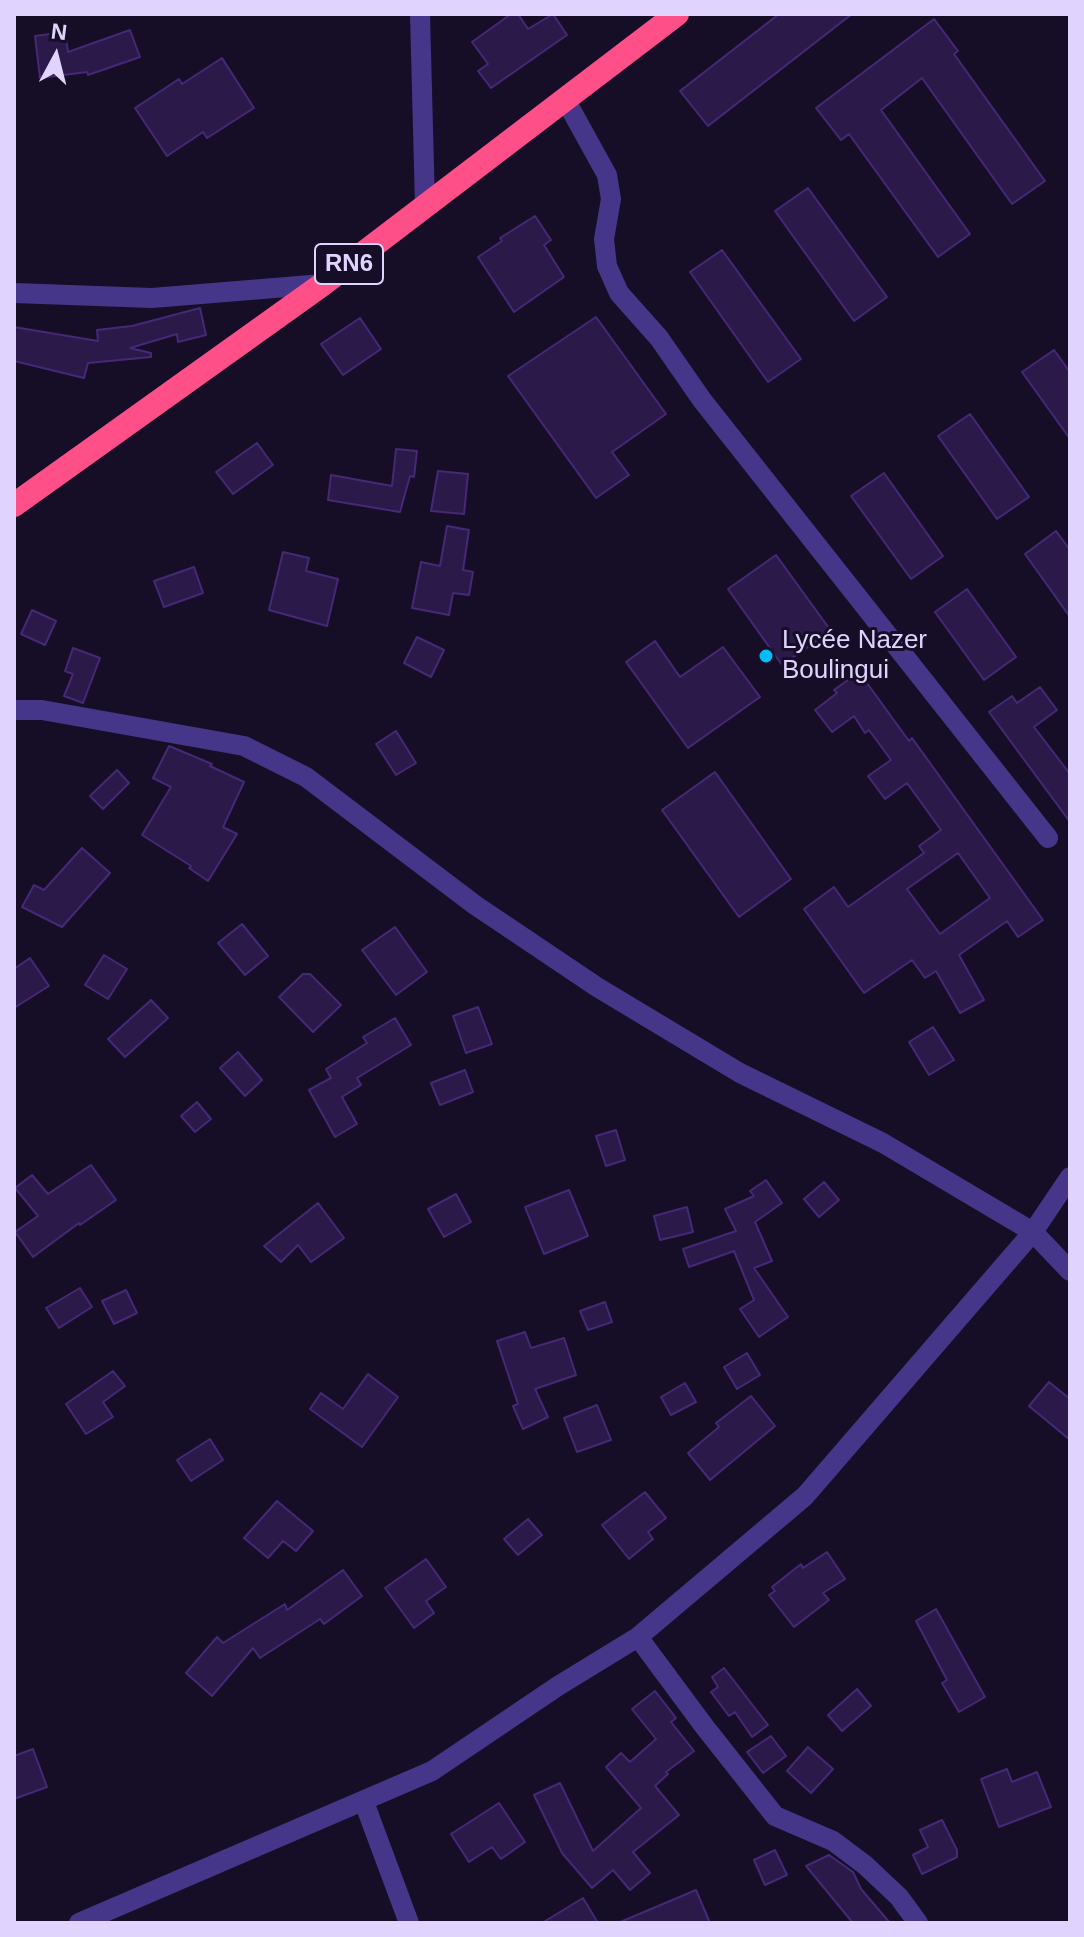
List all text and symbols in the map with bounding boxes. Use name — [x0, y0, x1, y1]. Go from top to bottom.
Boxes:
north arrow — [16, 16, 96, 96]
text: N — [50, 18, 68, 45]
road number: RN6 — [315, 244, 383, 284]
place label: Lycée Nazer Boulingui — [782, 625, 927, 686]
marker: Lycée Nazer Boulingui — [757, 647, 775, 665]

